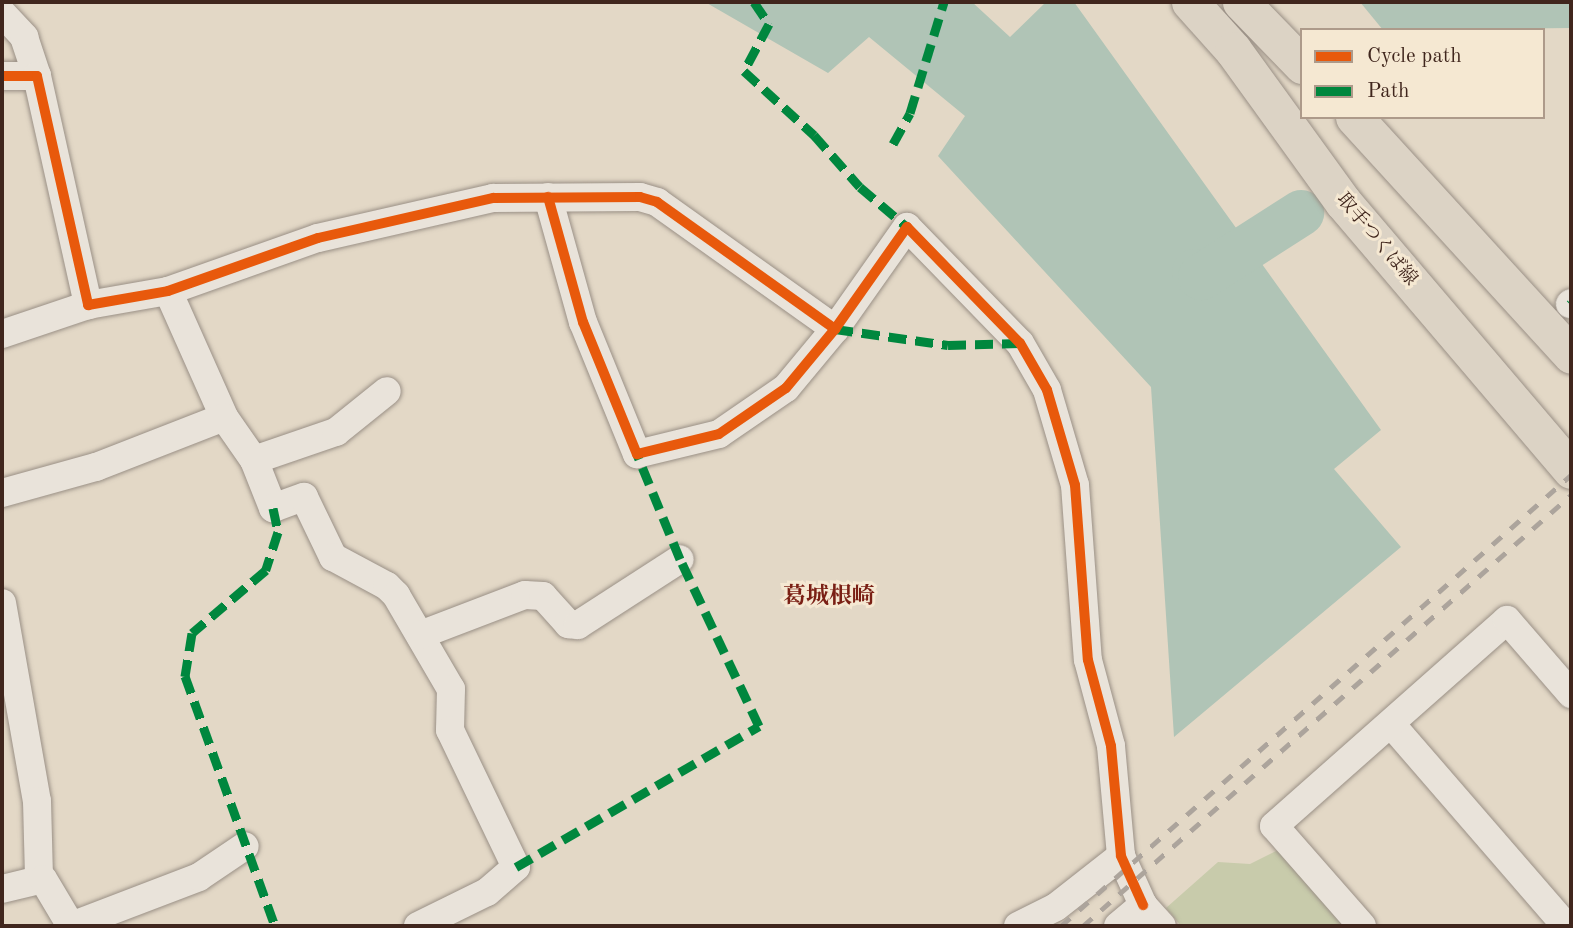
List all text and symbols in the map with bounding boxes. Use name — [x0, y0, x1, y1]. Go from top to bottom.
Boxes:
legend — [1300, 28, 1545, 119]
text: Cycle path — [1367, 46, 1462, 67]
text: Path — [1367, 81, 1410, 102]
street label: 取手つくば線 — [1331, 189, 1421, 291]
district label: 葛城根崎 — [783, 583, 875, 611]

